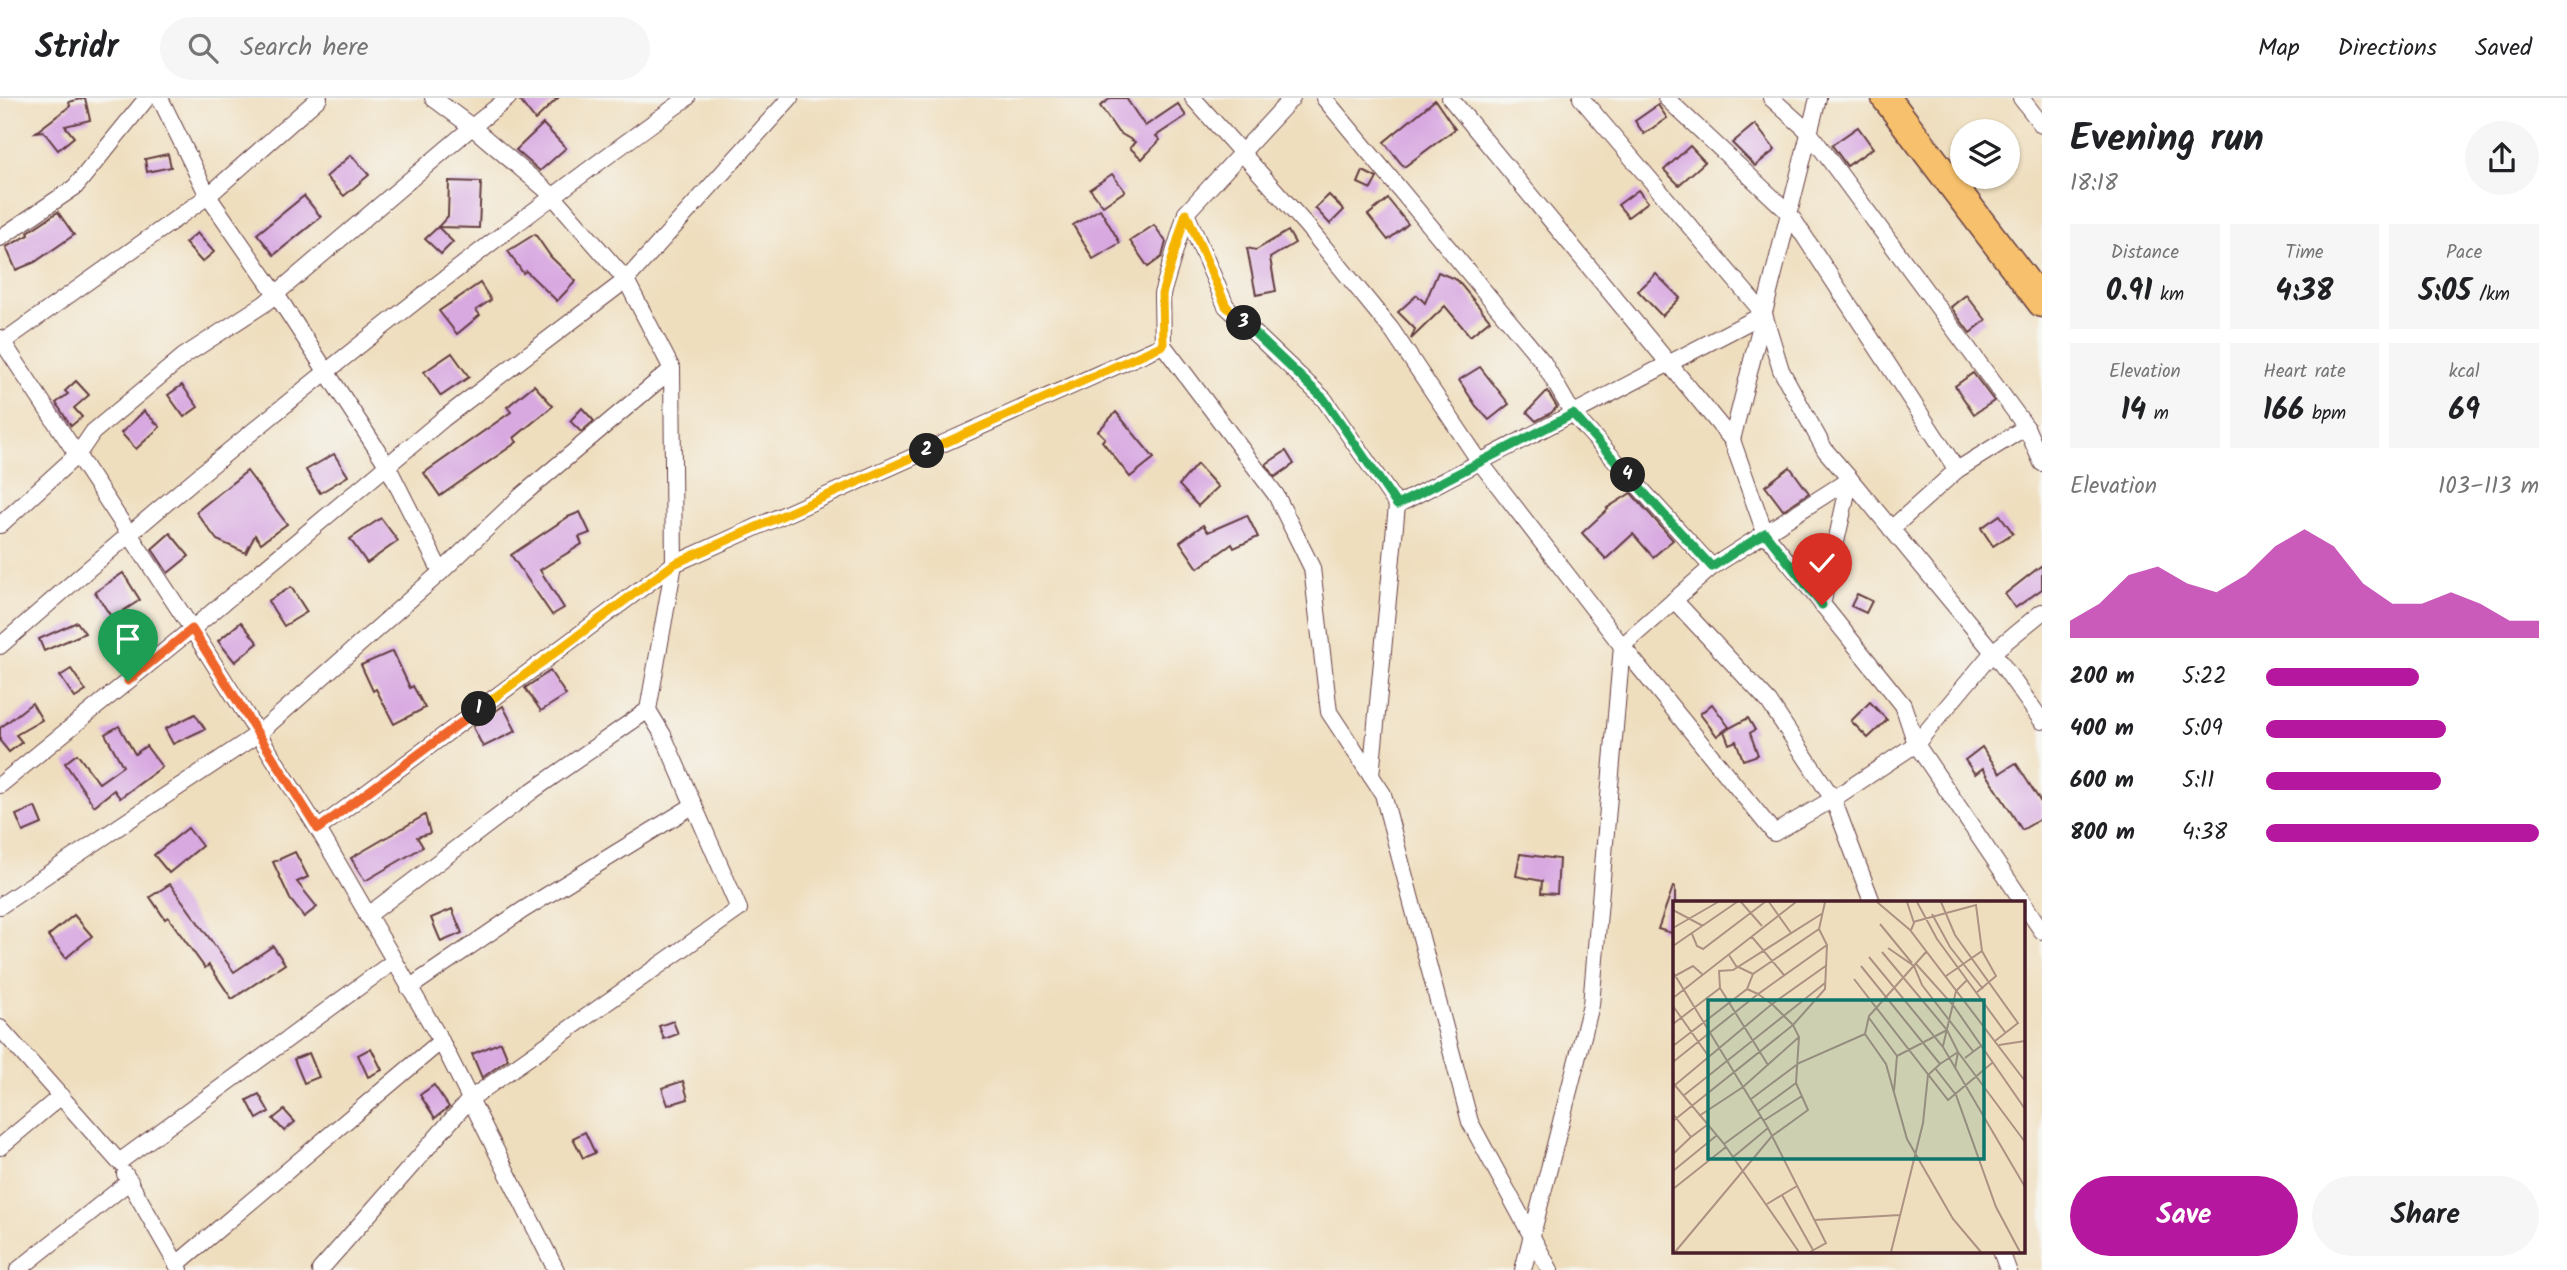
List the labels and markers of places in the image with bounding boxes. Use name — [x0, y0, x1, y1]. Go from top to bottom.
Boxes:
pin: 3 — [1226, 306, 1262, 341]
pin: 2 — [909, 434, 944, 468]
pin: 4 — [1610, 458, 1646, 492]
pin — [1792, 533, 1852, 605]
pin — [98, 609, 158, 681]
pin: 1 — [462, 692, 496, 726]

